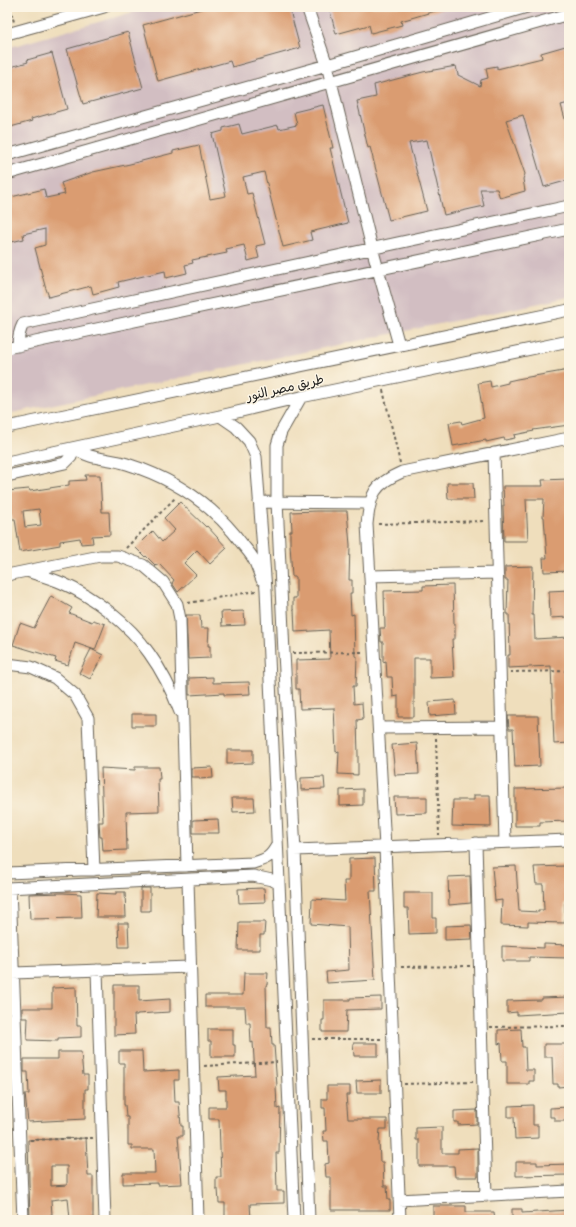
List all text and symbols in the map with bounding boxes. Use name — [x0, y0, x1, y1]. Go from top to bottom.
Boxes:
street label: طريق مصر النور — [243, 369, 326, 405]

